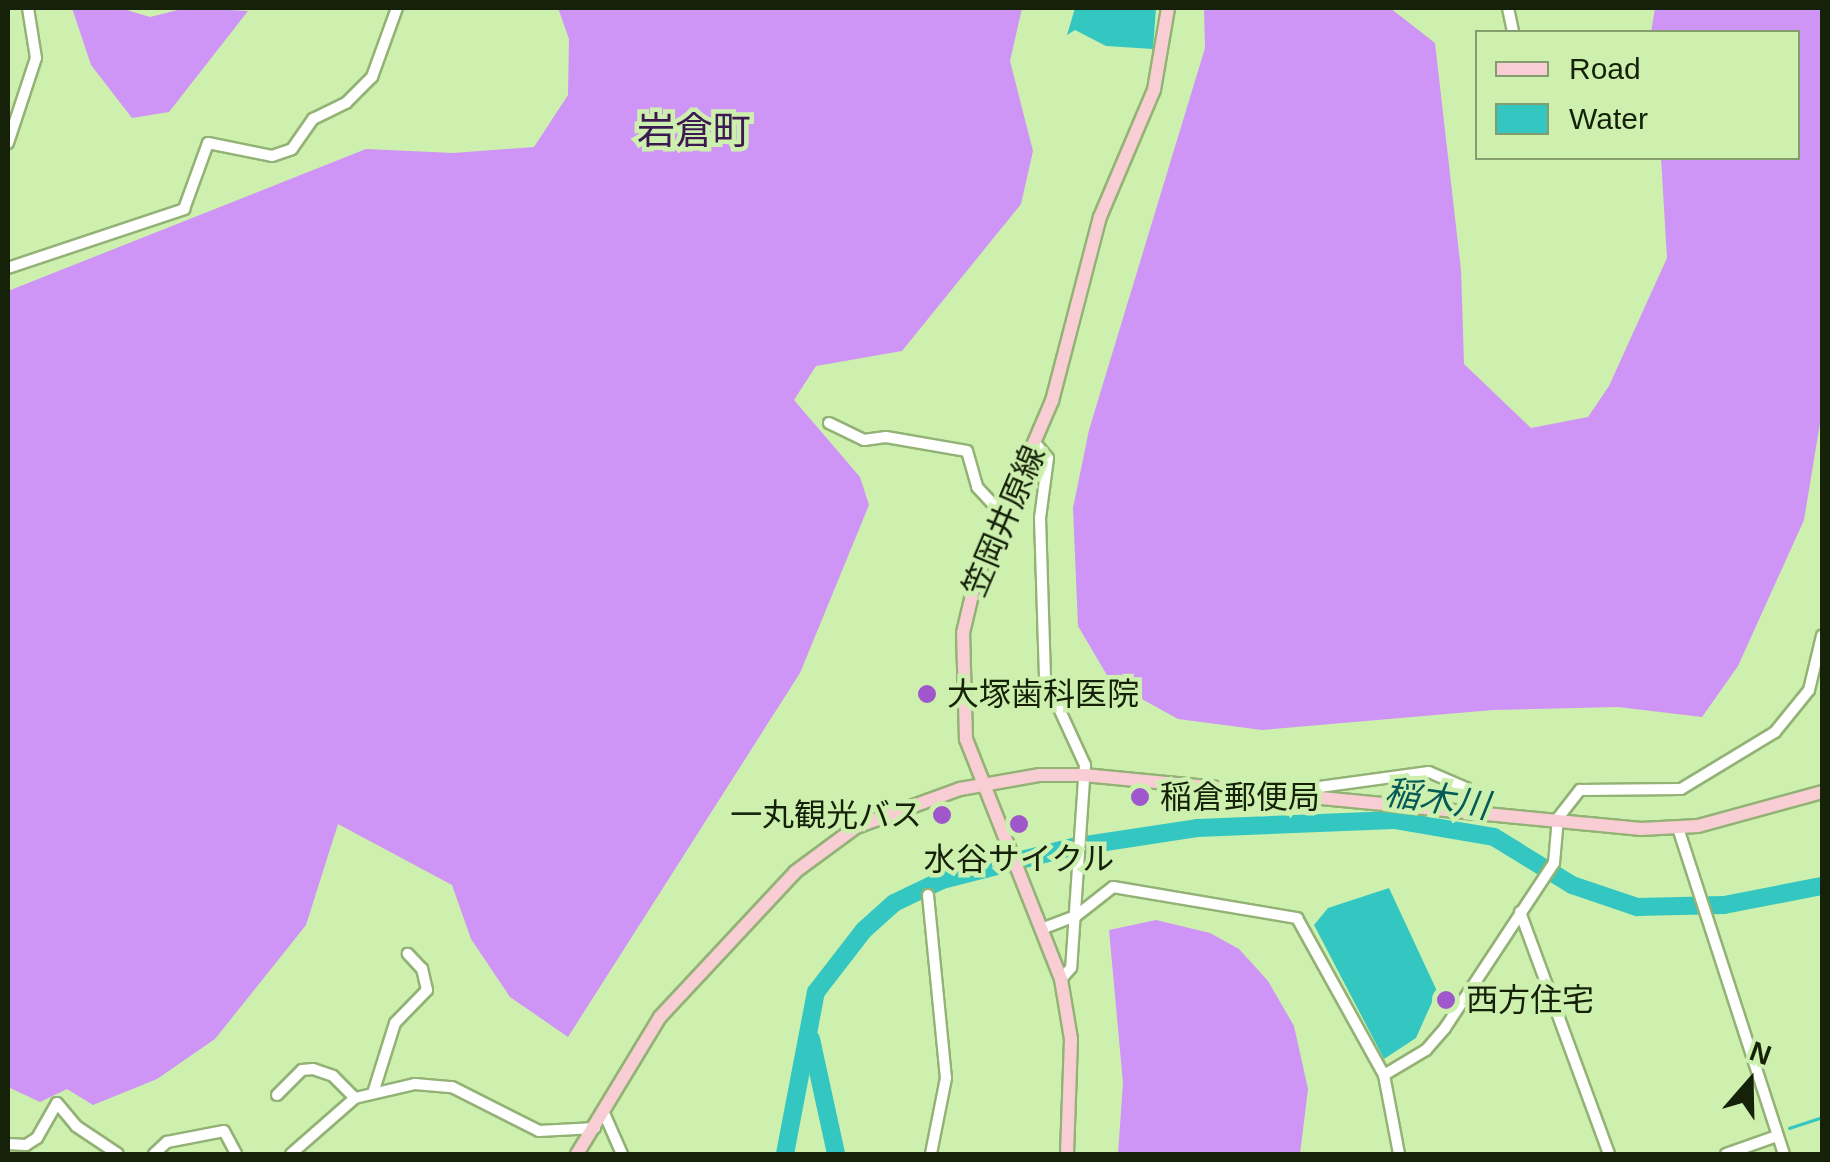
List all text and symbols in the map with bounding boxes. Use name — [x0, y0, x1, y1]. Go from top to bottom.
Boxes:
legend — [1475, 30, 1800, 160]
text: Road — [1569, 52, 1641, 85]
text: Water — [1569, 102, 1648, 135]
district label: 岩倉町 — [637, 109, 751, 155]
street label: 笠岡井原線 — [955, 440, 1053, 602]
place label: 大塚歯科医院 — [947, 675, 1139, 713]
marker: 大塚歯科医院 — [916, 683, 938, 705]
water label: 稲木川 — [1382, 771, 1492, 827]
place label: 稲倉郵便局 — [1160, 778, 1320, 816]
marker: 稲倉郵便局 — [1129, 786, 1151, 808]
place label: 一丸観光バス — [730, 796, 922, 834]
marker: 一丸観光バス — [931, 804, 953, 826]
marker: 水谷サイクル — [1008, 813, 1030, 835]
place label: 水谷サイクル — [923, 840, 1115, 878]
place label: 西方住宅 — [1466, 981, 1594, 1019]
marker: 西方住宅 — [1435, 989, 1457, 1011]
north arrow — [1700, 1032, 1800, 1132]
text: N — [1746, 1035, 1775, 1071]

